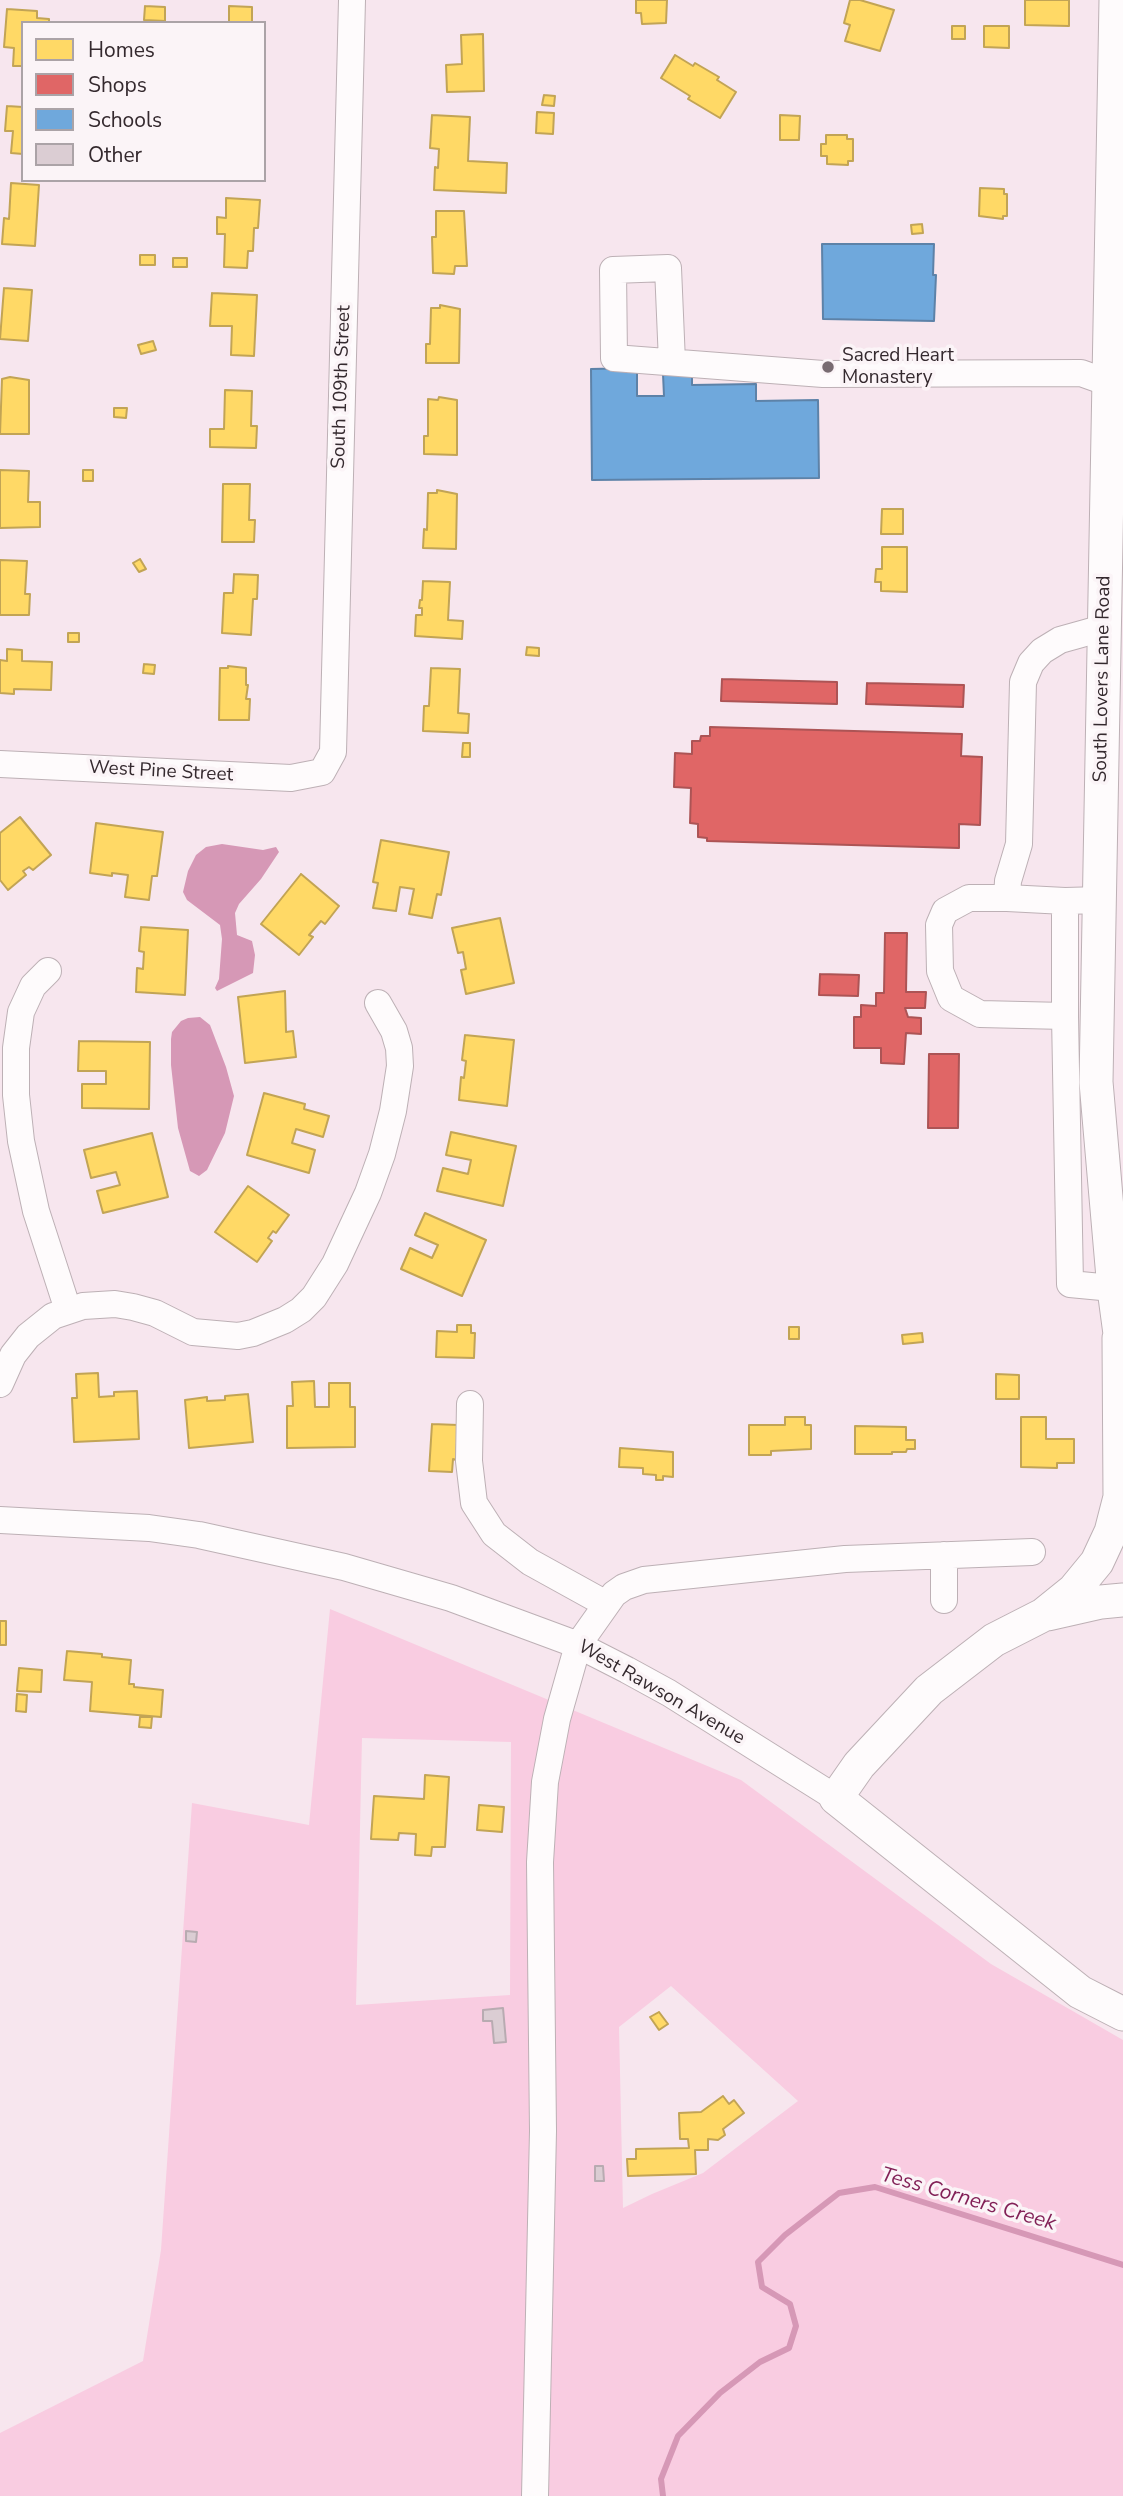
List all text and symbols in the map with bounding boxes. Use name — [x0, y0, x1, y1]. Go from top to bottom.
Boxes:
legend — [21, 21, 266, 182]
text: Homes — [88, 36, 155, 64]
text: Shops — [88, 71, 147, 99]
text: Schools — [88, 106, 162, 134]
text: Other — [88, 141, 142, 169]
street label: South 109th Street — [328, 305, 356, 469]
place label: Sacred Heart Monastery — [842, 345, 954, 389]
marker: Sacred Heart Monastery — [820, 359, 836, 375]
street label: South Lovers Lane Road — [1090, 575, 1116, 783]
street label: West Pine Street — [88, 757, 234, 787]
street label: West Rawson Avenue — [573, 1636, 749, 1750]
water label: Tess Corners Creek — [878, 2163, 1058, 2237]

